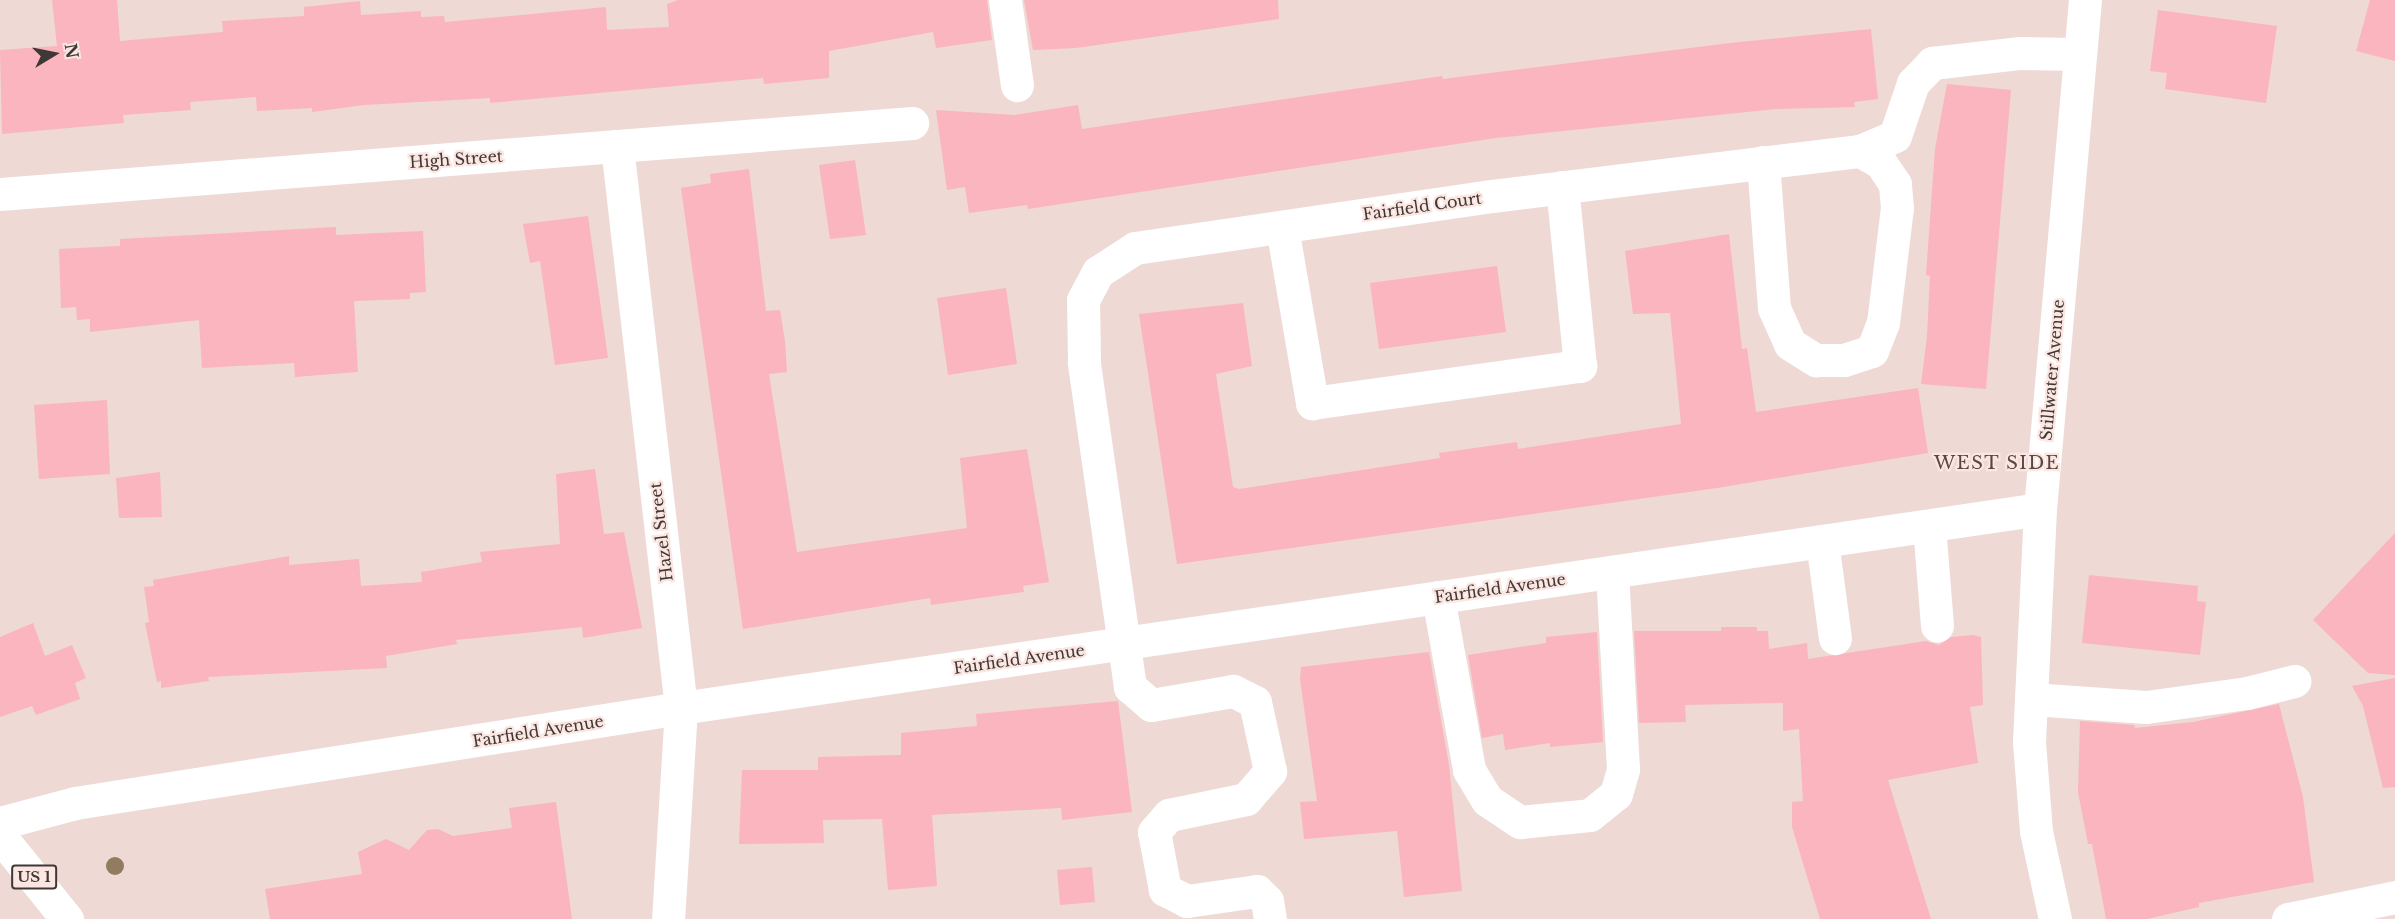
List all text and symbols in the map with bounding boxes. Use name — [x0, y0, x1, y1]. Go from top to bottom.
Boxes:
north arrow — [24, 24, 84, 84]
text: N — [61, 42, 83, 60]
street label: High Street — [409, 146, 503, 172]
street label: Fairfield Court — [1361, 188, 1483, 224]
street label: Stillwater Avenue — [2036, 298, 2068, 442]
district label: WEST SIDE — [1934, 452, 2060, 474]
street label: Hazel Street — [645, 481, 677, 583]
street label: Fairfield Avenue — [1433, 569, 1567, 607]
street label: Fairfield Avenue — [952, 640, 1086, 678]
street label: Fairfield Avenue — [471, 711, 605, 751]
road number: US 1 — [10, 865, 58, 889]

